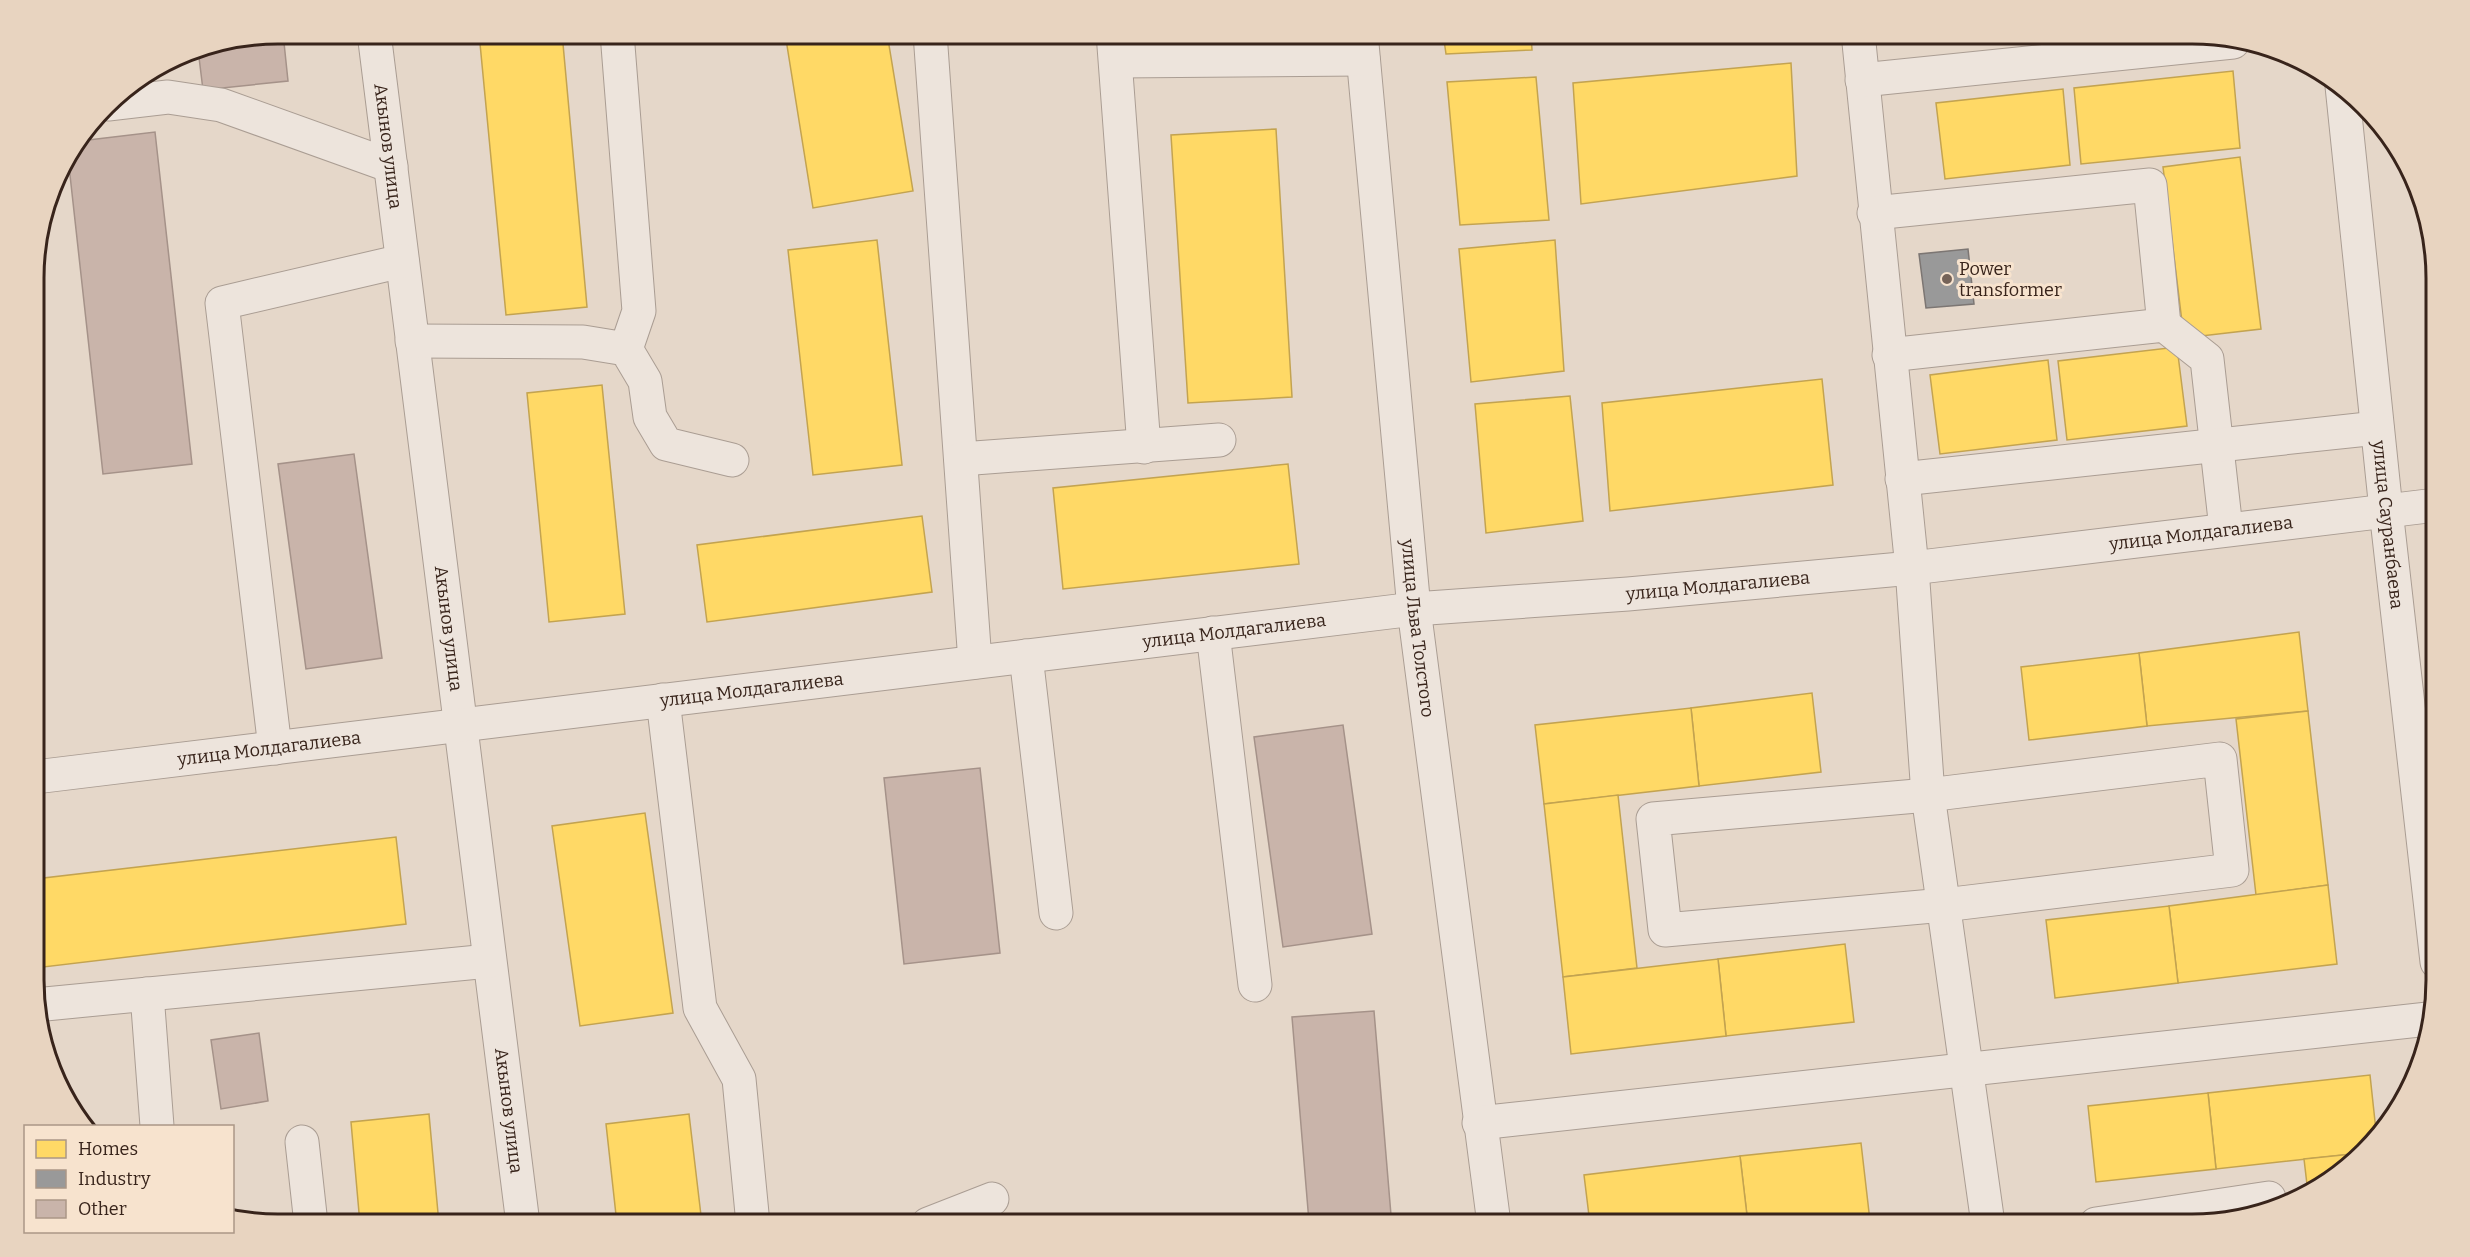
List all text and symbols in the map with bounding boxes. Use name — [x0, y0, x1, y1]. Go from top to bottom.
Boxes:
street label: Акынов улица — [369, 82, 407, 210]
place label: Power transformer — [1959, 258, 2062, 301]
marker: Power transformer — [1940, 272, 1954, 286]
street label: улица Сауранбаева — [2368, 438, 2408, 610]
street label: улица Молдагалиева — [2107, 511, 2294, 555]
street label: улица Льва Толстого — [1397, 537, 1439, 719]
street label: Акынов улица — [430, 564, 467, 692]
street label: улица Молдагалиева — [1624, 566, 1811, 605]
street label: улица Молдагалиева — [1140, 609, 1327, 653]
street label: улица Молдагалиева — [658, 668, 845, 712]
street label: улица Молдагалиева — [175, 726, 362, 771]
street label: Акынов улица — [490, 1047, 528, 1175]
legend — [24, 1125, 234, 1233]
text: Homes — [78, 1138, 138, 1160]
text: Industry — [78, 1168, 151, 1190]
text: Other — [78, 1198, 127, 1220]

